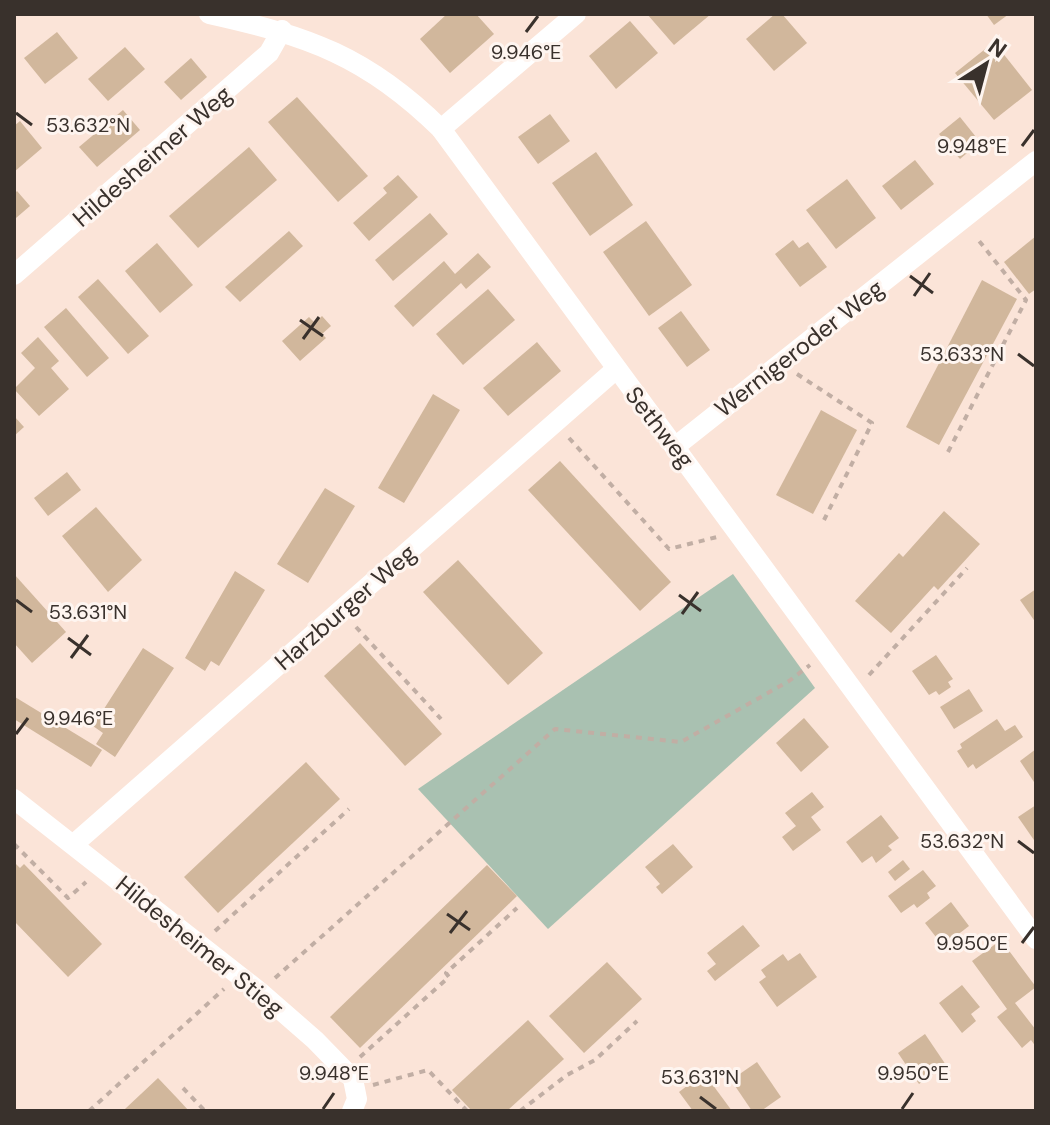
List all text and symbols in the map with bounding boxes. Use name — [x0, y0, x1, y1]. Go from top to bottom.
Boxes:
north arrow — [946, 24, 1026, 104]
text: N — [982, 32, 1012, 65]
text: 9.946°E — [491, 39, 561, 65]
street label: Hildesheimer Weg — [66, 78, 238, 234]
text: 53.632°N — [46, 112, 130, 138]
text: 9.948°E — [937, 133, 1007, 159]
street label: Wernigeroder Weg — [708, 272, 890, 424]
text: 53.633°N — [920, 341, 1004, 367]
street label: Sethweg — [618, 380, 702, 474]
street label: Harzburger Weg — [268, 537, 422, 677]
text: 53.631°N — [49, 599, 127, 625]
text: 9.946°E — [43, 705, 113, 731]
text: 53.632°N — [920, 828, 1004, 854]
street label: Hildesheimer Stieg — [110, 869, 290, 1023]
text: 9.950°E — [936, 930, 1008, 956]
text: 9.948°E — [299, 1060, 369, 1086]
text: 9.950°E — [877, 1060, 949, 1086]
text: 53.631°N — [661, 1064, 739, 1090]

